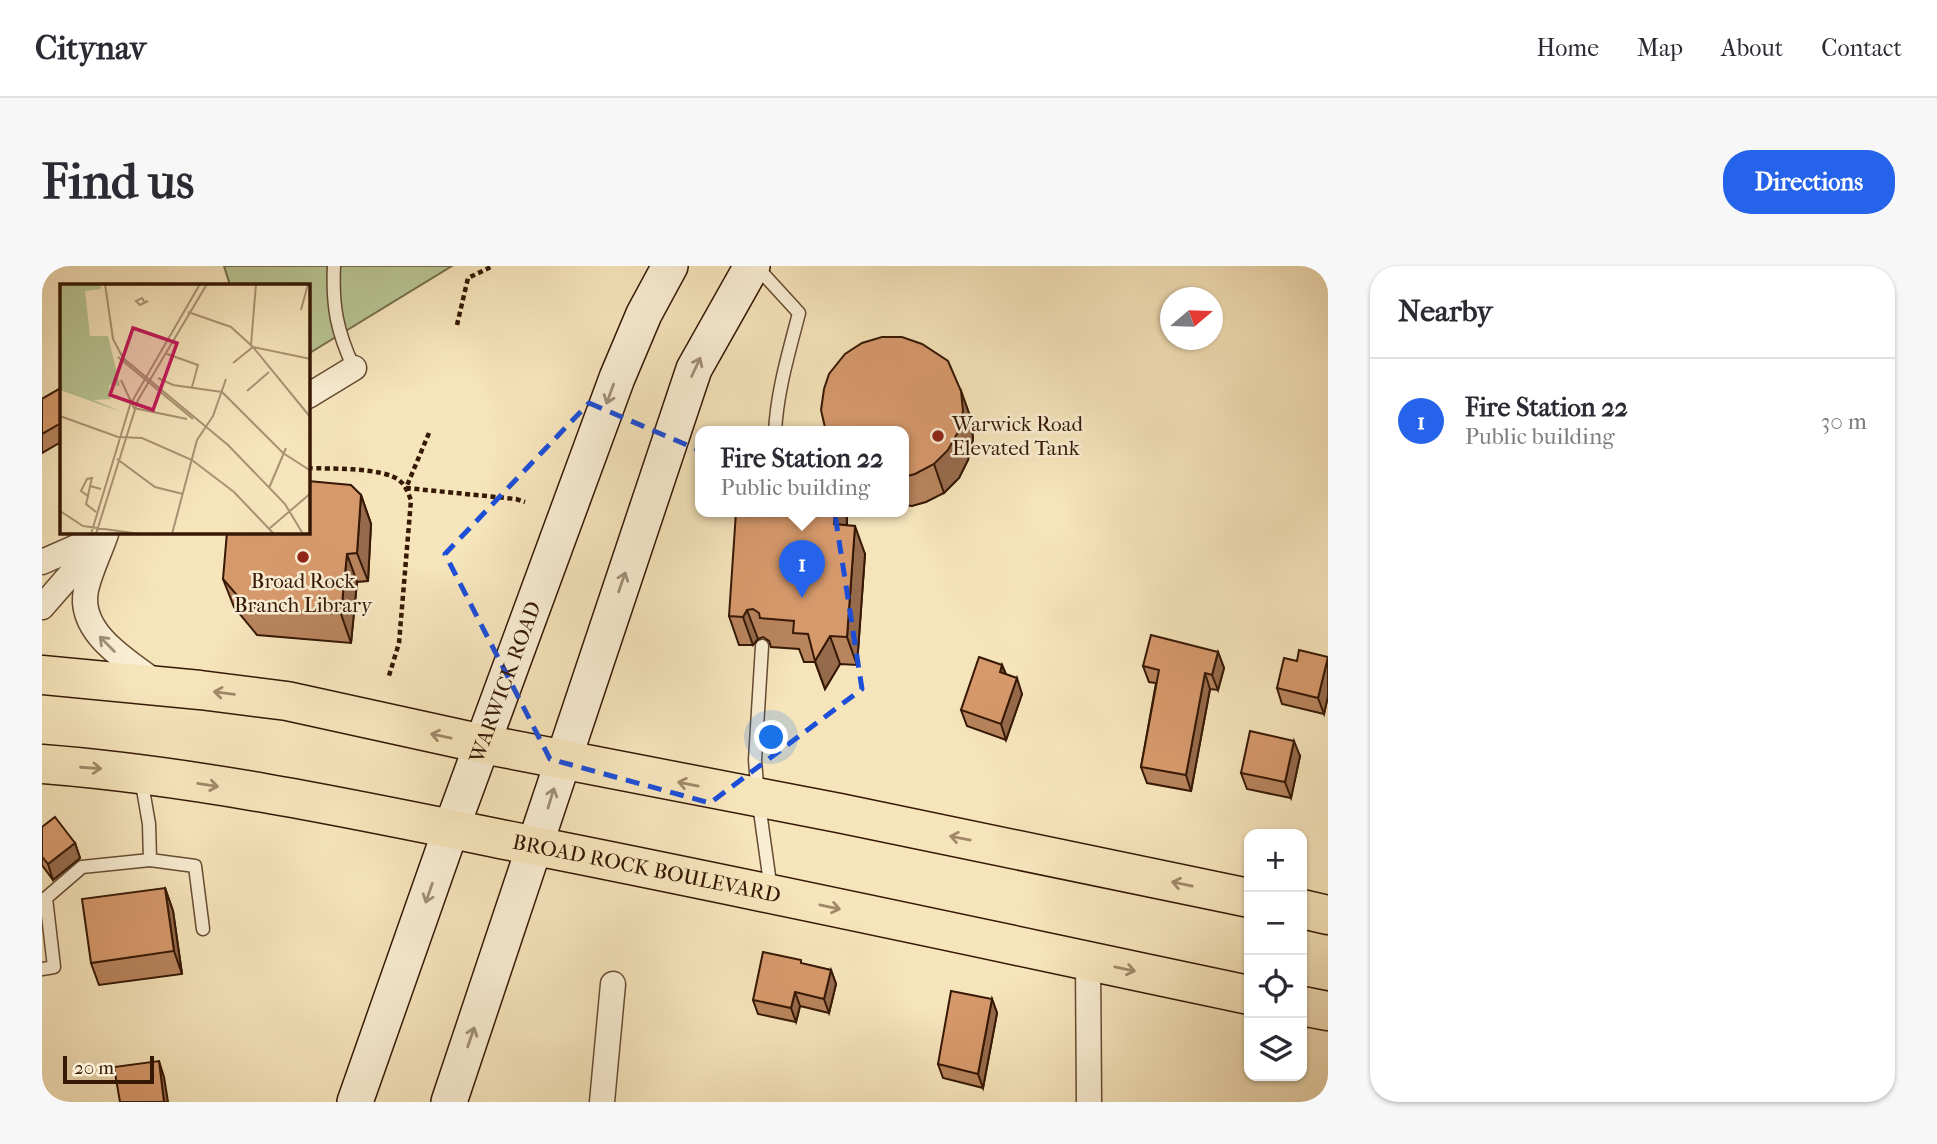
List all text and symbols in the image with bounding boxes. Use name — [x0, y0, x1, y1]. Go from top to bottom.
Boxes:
text: Citynav — [35, 29, 146, 68]
text: Home — [1537, 34, 1599, 62]
text: Map — [1637, 34, 1683, 62]
text: About — [1721, 34, 1783, 62]
text: Contact — [1821, 34, 1902, 62]
button: Directions — [1723, 150, 1895, 214]
text: Find us — [42, 153, 194, 211]
inset map — [60, 284, 310, 534]
north arrow — [1160, 287, 1223, 350]
text: Nearby — [1398, 294, 1493, 329]
one-way arrow — [690, 357, 703, 378]
one-way arrow — [603, 383, 616, 405]
text: Fire Station 22 — [1465, 392, 1628, 423]
text: 1 — [1417, 408, 1425, 435]
text: 30 m — [1821, 408, 1867, 435]
place label: Warwick Road Elevated Tank — [951, 412, 1083, 460]
text: Public building — [1465, 423, 1615, 450]
popup — [695, 426, 909, 517]
marker: Warwick Road Elevated Tank — [930, 428, 946, 444]
text: Fire Station 22 — [721, 443, 883, 474]
text: Public building — [721, 474, 870, 501]
pin: 1 — [779, 540, 825, 598]
marker: Broad Rock Branch Library — [295, 549, 311, 565]
place label: Broad Rock Branch Library — [234, 569, 373, 617]
one-way arrow — [617, 572, 630, 594]
street label: WARWICK ROAD — [464, 598, 546, 767]
one-way arrow — [98, 636, 115, 653]
one-way arrow — [213, 687, 236, 700]
your location — [754, 720, 788, 754]
one-way arrow — [430, 728, 453, 742]
one-way arrow — [80, 762, 102, 775]
one-way arrow — [677, 777, 700, 790]
one-way arrow — [196, 779, 219, 792]
one-way arrow — [546, 788, 558, 810]
map controls — [1244, 829, 1307, 1081]
button: + — [1244, 829, 1307, 892]
street label: BROAD ROCK BOULEVARD — [510, 830, 783, 908]
one-way arrow — [949, 830, 972, 844]
one-way arrow — [1172, 876, 1194, 889]
one-way arrow — [422, 882, 434, 904]
button: − — [1244, 892, 1307, 955]
one-way arrow — [818, 901, 841, 914]
button: locate — [1244, 955, 1307, 1018]
one-way arrow — [1113, 962, 1136, 976]
button: layers — [1244, 1018, 1307, 1081]
one-way arrow — [466, 1027, 478, 1049]
scale bar — [63, 1053, 154, 1085]
text: 20 m — [74, 1057, 114, 1079]

